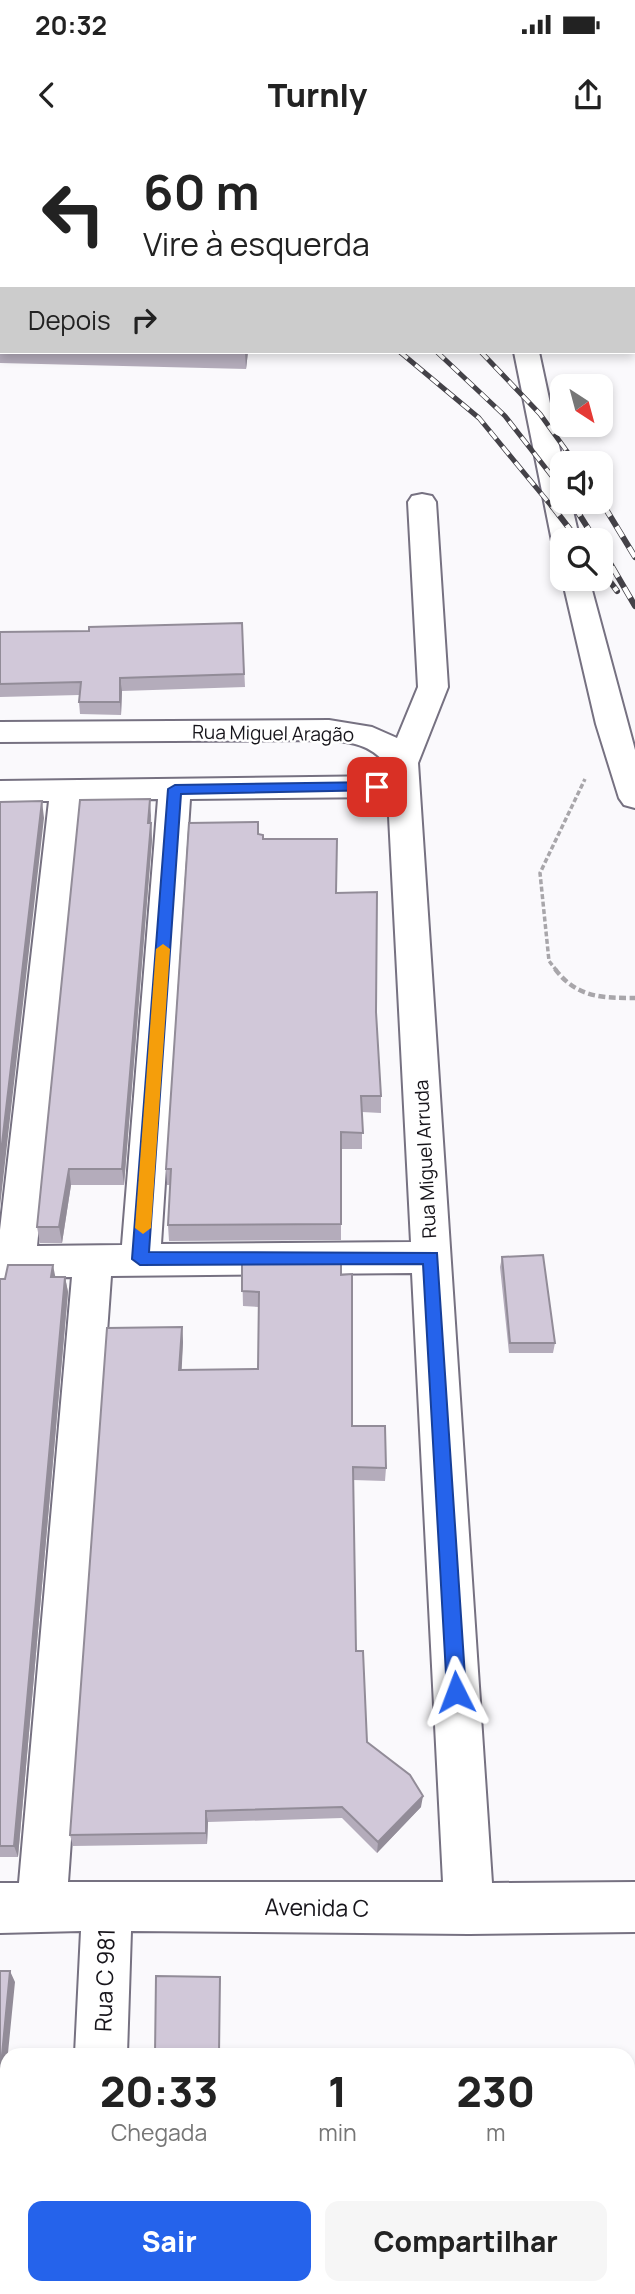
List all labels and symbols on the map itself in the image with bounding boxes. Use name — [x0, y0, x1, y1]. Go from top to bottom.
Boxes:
north arrow — [550, 374, 612, 438]
street label: Rua Miguel Aragão — [192, 719, 354, 747]
pin — [347, 757, 407, 817]
street label: Rua Miguel Arruda — [408, 1079, 442, 1239]
position arrow — [419, 1655, 493, 1729]
street label: Avenida C — [264, 1890, 370, 1924]
street label: Rua C 981 — [86, 1928, 122, 2032]

